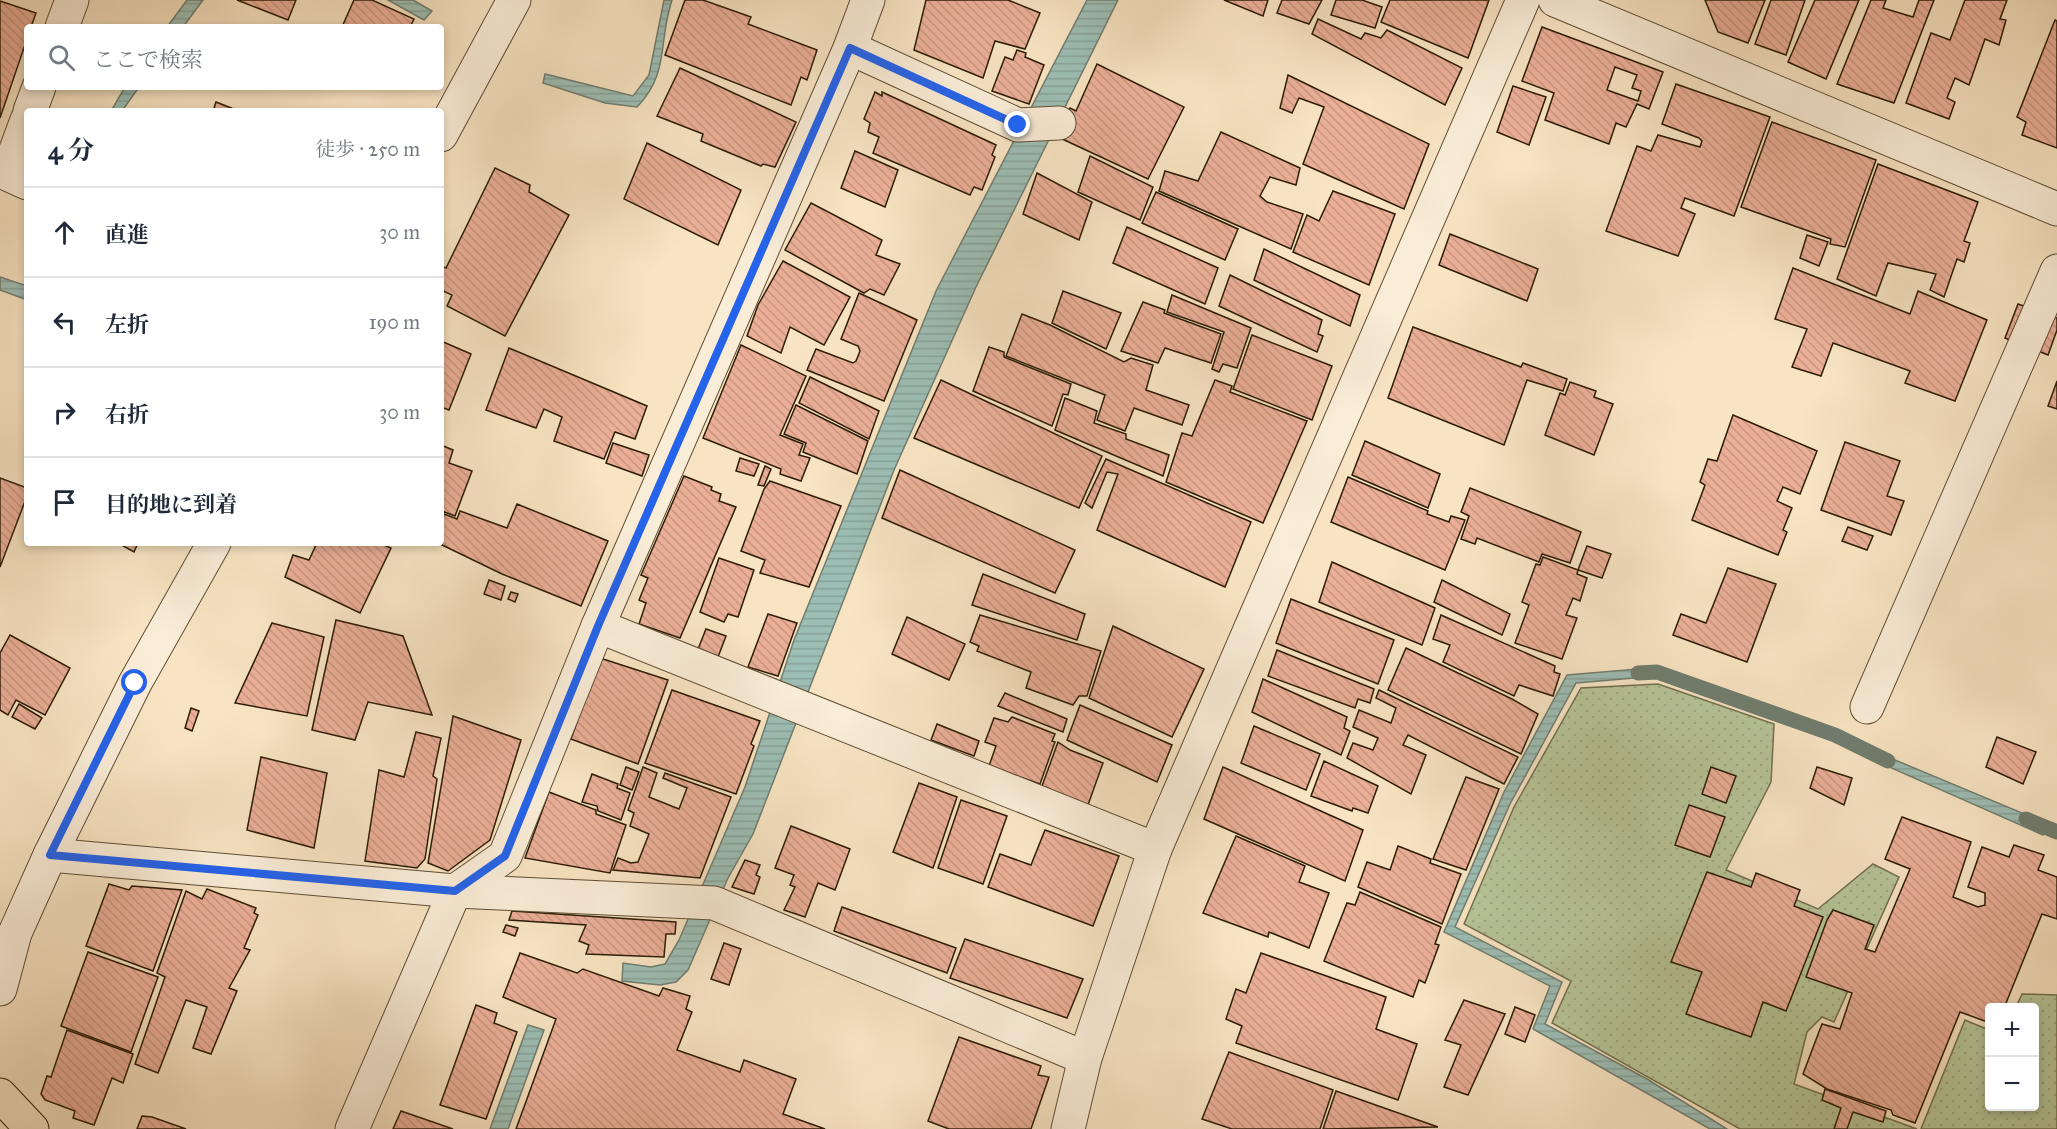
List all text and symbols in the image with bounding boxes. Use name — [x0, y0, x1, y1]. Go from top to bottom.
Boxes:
search box — [24, 24, 444, 90]
icon: search — [45, 41, 78, 74]
text: ここで検索 — [93, 46, 203, 73]
route end — [1004, 111, 1030, 137]
text: 4 分 — [48, 134, 94, 166]
text: 徒歩 · 250 m — [315, 137, 420, 161]
icon: ahead — [48, 216, 81, 249]
text: 30 m — [379, 220, 420, 244]
text: 直進 — [105, 221, 149, 248]
icon: left — [48, 306, 81, 339]
text: 190 m — [369, 310, 420, 334]
text: 左折 — [105, 311, 149, 338]
icon: right — [48, 396, 81, 429]
text: 30 m — [379, 400, 420, 424]
text: 右折 — [105, 401, 149, 428]
icon: arrive — [48, 486, 81, 519]
text: 目的地に到着 — [105, 491, 237, 518]
route start — [121, 669, 147, 695]
map controls — [1985, 1003, 2039, 1111]
button: + — [1985, 1003, 2039, 1057]
button: − — [1985, 1057, 2039, 1111]

